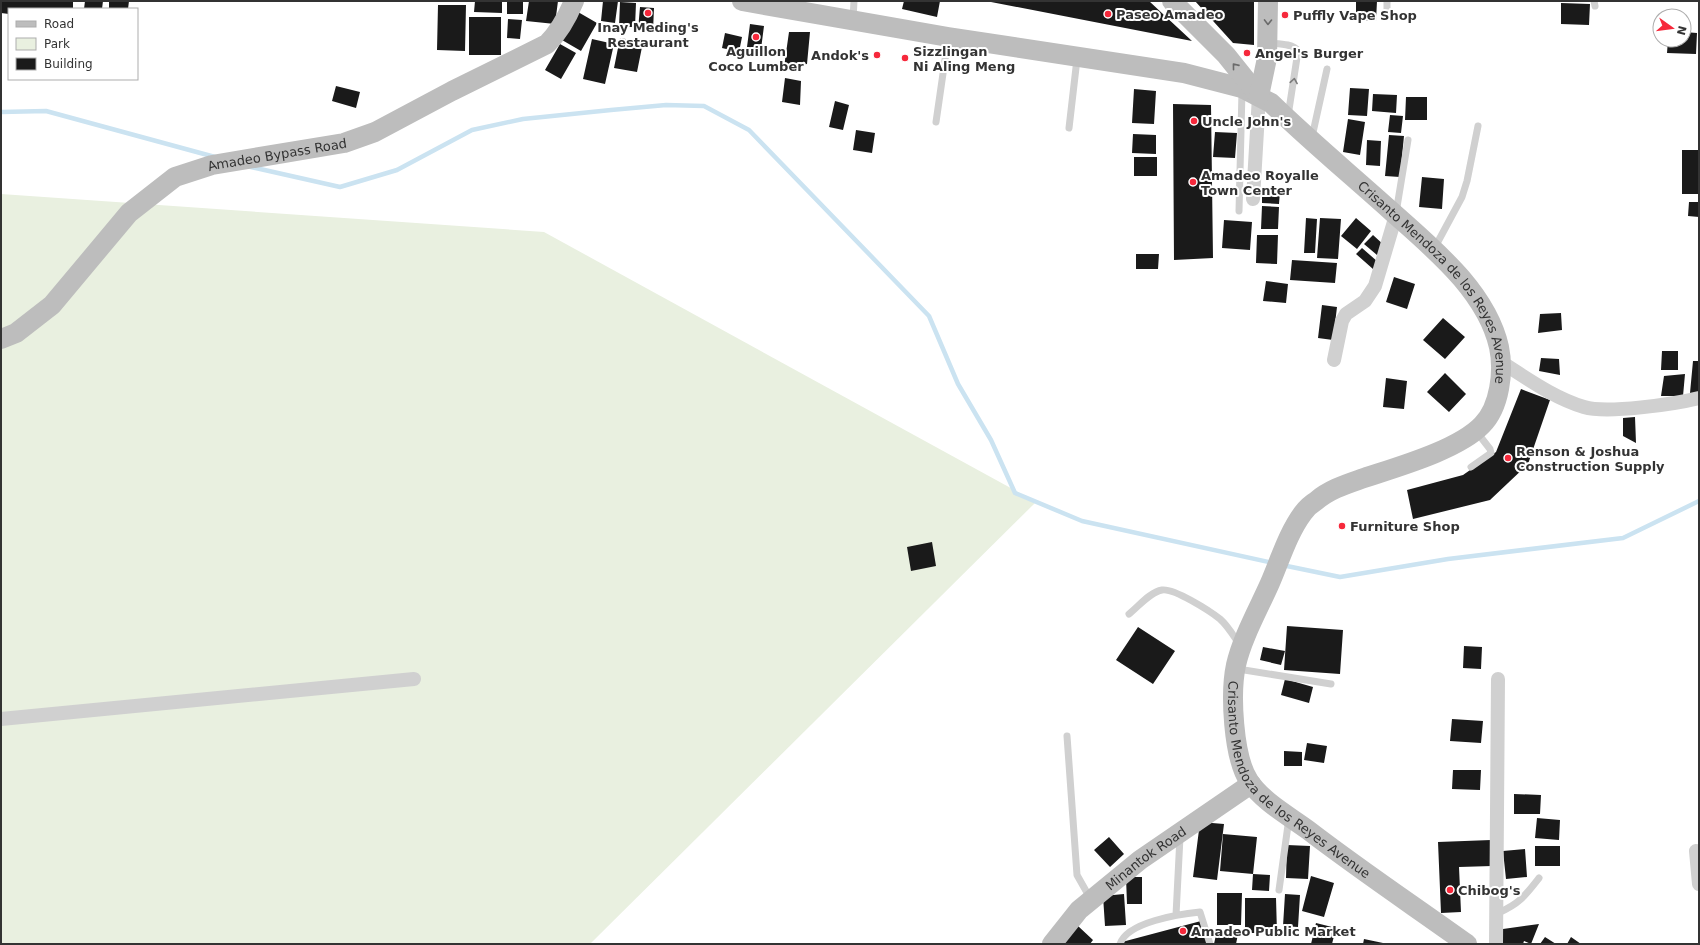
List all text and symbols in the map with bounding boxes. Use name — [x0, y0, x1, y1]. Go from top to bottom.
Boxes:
place label: Paseo Amadeo — [1116, 7, 1223, 22]
legend — [8, 8, 138, 80]
marker: Inay Meding's Restaurant — [643, 8, 653, 18]
place label: Puffly Vape Shop — [1293, 8, 1417, 23]
north arrow — [1652, 8, 1692, 48]
marker: Paseo Amadeo — [1103, 9, 1113, 19]
marker: Puffly Vape Shop — [1280, 10, 1290, 20]
text: Road — [44, 17, 74, 31]
one-way arrow — [1263, 19, 1272, 25]
place label: Inay Meding's Restaurant — [597, 20, 699, 50]
text: N — [1674, 24, 1689, 36]
marker: Aguillon Coco Lumber — [751, 32, 761, 42]
text: Park — [44, 37, 70, 51]
place label: Aguillon Coco Lumber — [708, 44, 804, 74]
place label: Sizzlingan Ni Aling Meng — [913, 44, 1015, 74]
place label: Angel's Burger — [1255, 46, 1364, 61]
place label: Andok's — [811, 48, 869, 63]
marker: Angel's Burger — [1242, 48, 1252, 58]
marker: Andok's — [872, 50, 882, 60]
marker: Sizzlingan Ni Aling Meng — [900, 53, 910, 63]
text: Building — [44, 57, 93, 71]
one-way arrow — [1232, 63, 1239, 70]
one-way arrow — [1289, 78, 1298, 84]
place label: Uncle John's — [1202, 114, 1292, 129]
marker: Uncle John's — [1189, 116, 1199, 126]
street label: Amadeo Bypass Road — [205, 136, 348, 174]
place label: Amadeo Royalle Town Center — [1201, 168, 1319, 198]
marker: Amadeo Royalle Town Center — [1188, 177, 1198, 187]
street label: Crisanto Mendoza de los Reyes Avenue — [1355, 178, 1508, 385]
place label: Renson & Joshua Construction Supply — [1516, 444, 1665, 474]
marker: Renson & Joshua Construction Supply — [1503, 453, 1513, 463]
place label: Furniture Shop — [1350, 519, 1460, 534]
marker: Furniture Shop — [1337, 521, 1347, 531]
street label: Crisanto Mendoza de los Reyes Avenue — [1225, 680, 1373, 881]
street label: Minantok Road — [1103, 824, 1189, 893]
place label: Chibog's — [1458, 883, 1521, 898]
marker: Chibog's — [1445, 885, 1455, 895]
place label: Amadeo Public Market — [1191, 924, 1356, 939]
marker: Amadeo Public Market — [1178, 926, 1188, 936]

